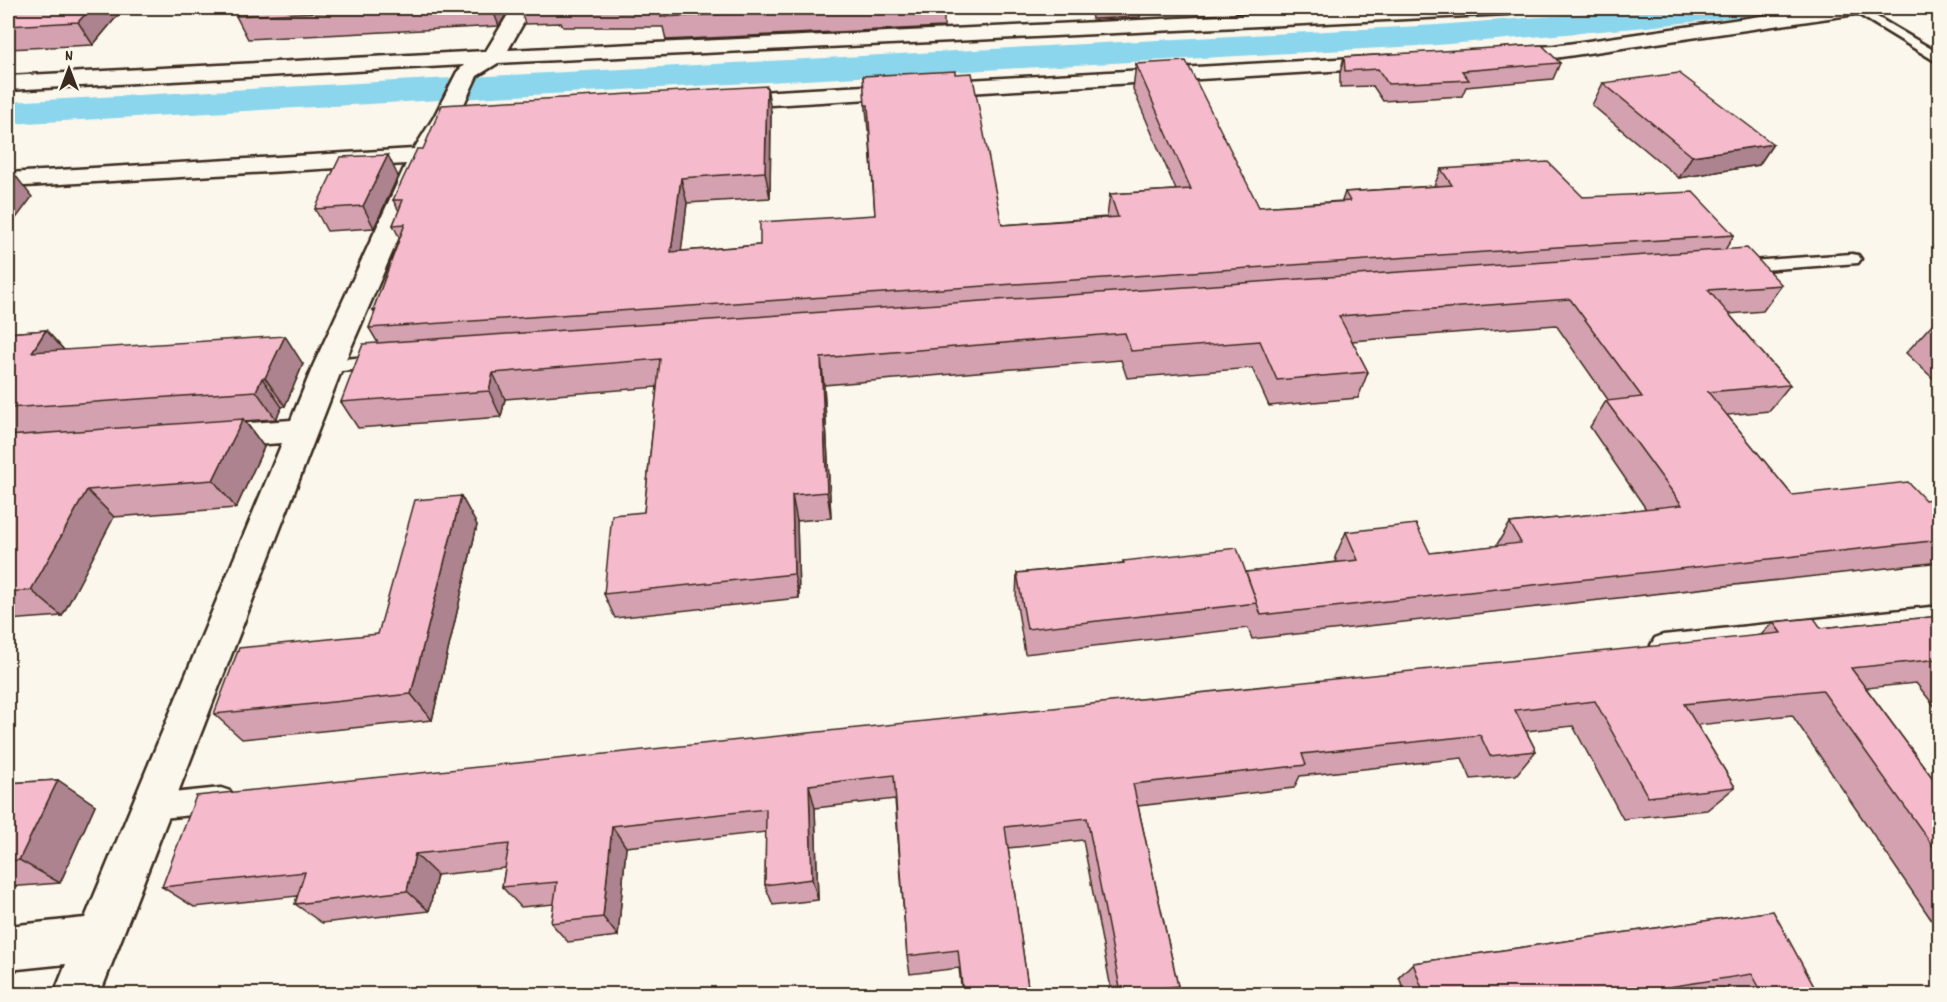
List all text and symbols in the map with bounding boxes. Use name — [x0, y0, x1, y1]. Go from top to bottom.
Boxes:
north arrow — [39, 39, 99, 99]
text: N — [65, 45, 73, 68]

